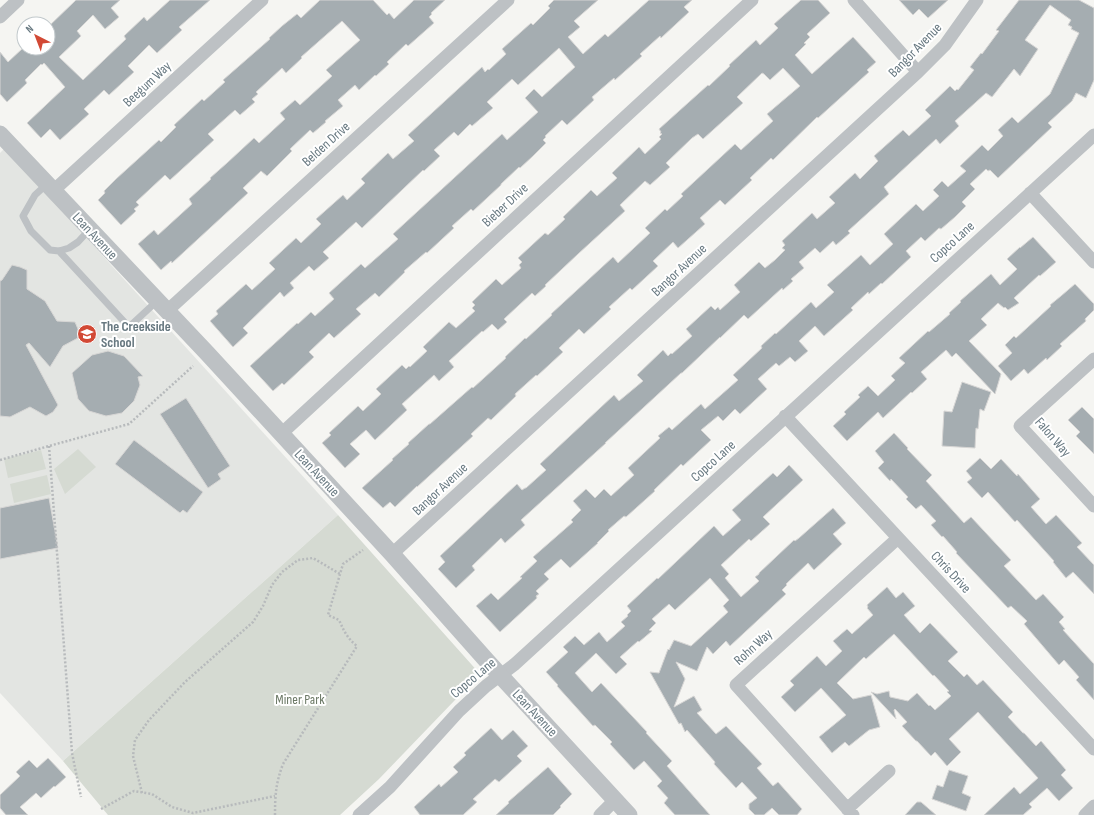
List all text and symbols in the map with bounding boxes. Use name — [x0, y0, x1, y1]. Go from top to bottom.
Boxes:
north arrow — [16, 16, 56, 56]
street label: Bangor Avenue — [885, 19, 945, 81]
text: N — [23, 22, 36, 36]
street label: Beegum Way — [119, 57, 175, 111]
street label: Belden Drive — [299, 118, 353, 170]
street label: Bieber Drive — [479, 179, 531, 231]
street label: Lean Avenue — [69, 209, 121, 263]
street label: Copco Lane — [926, 218, 978, 266]
street label: Bangor Avenue — [648, 240, 710, 300]
place label: The Creekside School — [101, 318, 171, 351]
school or university icon: The Creekside School — [76, 323, 98, 345]
street label: Falon Way — [1031, 414, 1075, 461]
street label: Copco Lane — [687, 437, 739, 485]
street label: Lean Avenue — [291, 446, 343, 500]
street label: Bangor Avenue — [409, 459, 471, 519]
street label: Chris Drive — [927, 548, 975, 596]
street label: Rohn Way — [730, 625, 776, 669]
street label: Copco Lane — [447, 654, 499, 702]
street label: Lean Avenue — [509, 686, 561, 740]
park label: Miner Park — [275, 691, 325, 708]

